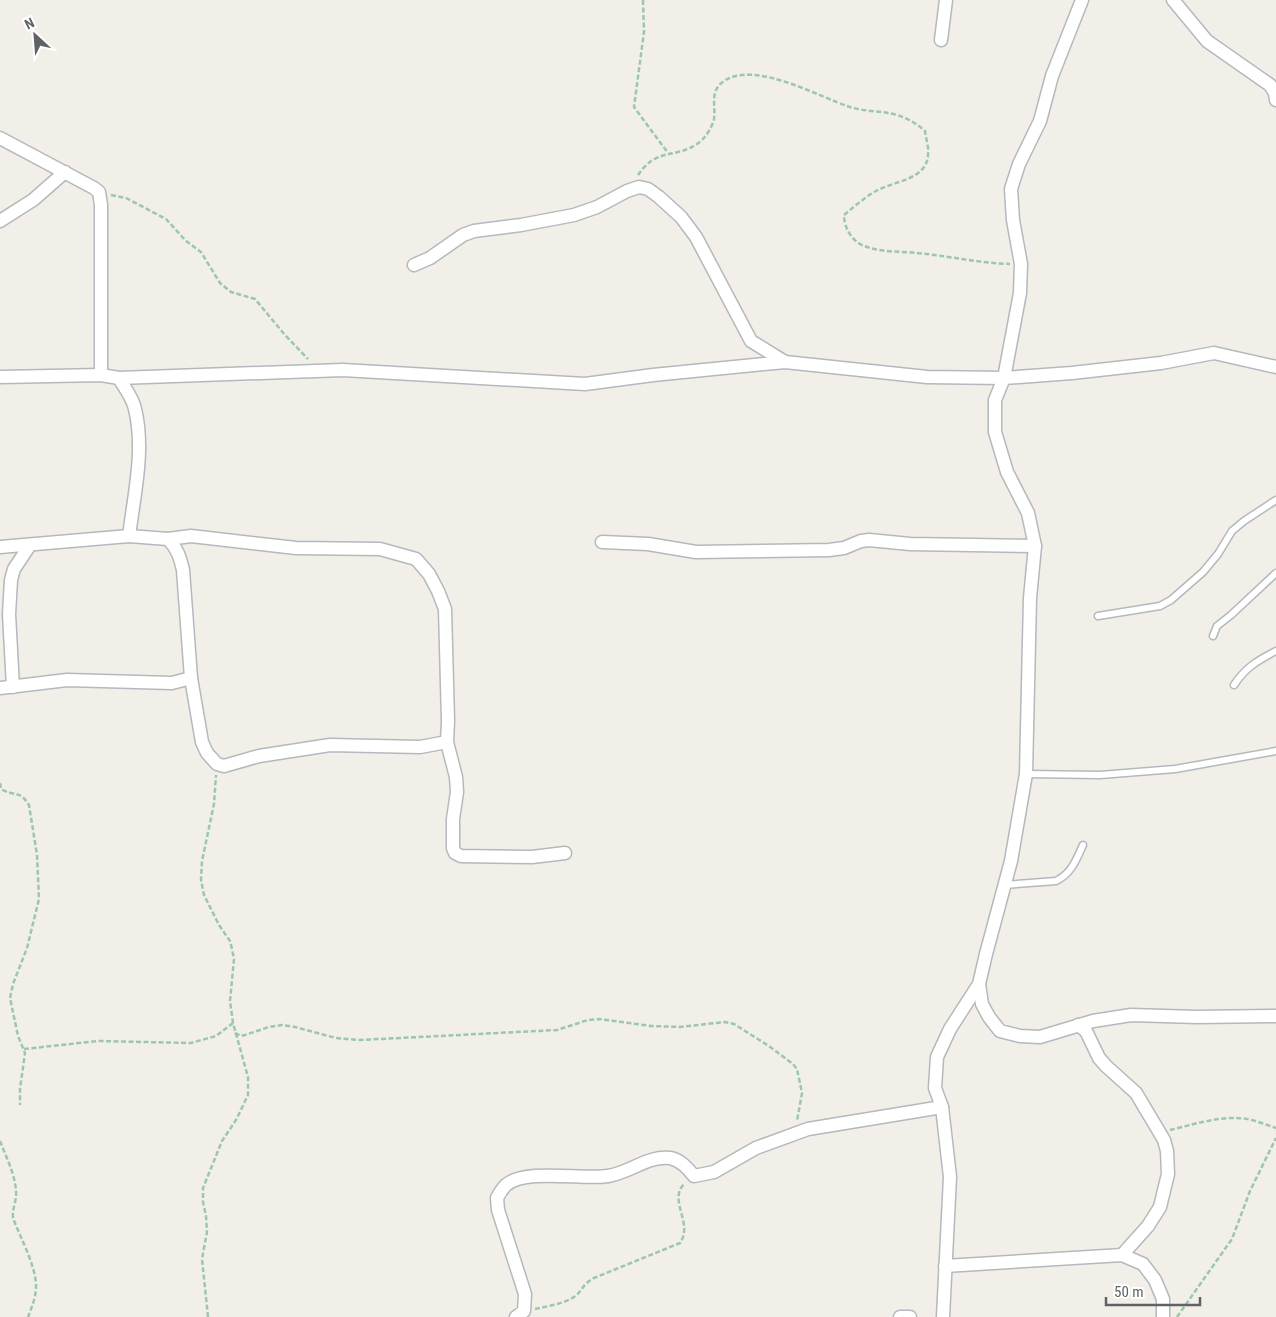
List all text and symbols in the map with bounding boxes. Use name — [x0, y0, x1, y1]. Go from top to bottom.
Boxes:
north arrow — [10, 10, 60, 60]
text: N — [22, 14, 37, 32]
scale bar — [1106, 1274, 1200, 1306]
text: 50 m — [1114, 1283, 1144, 1301]

